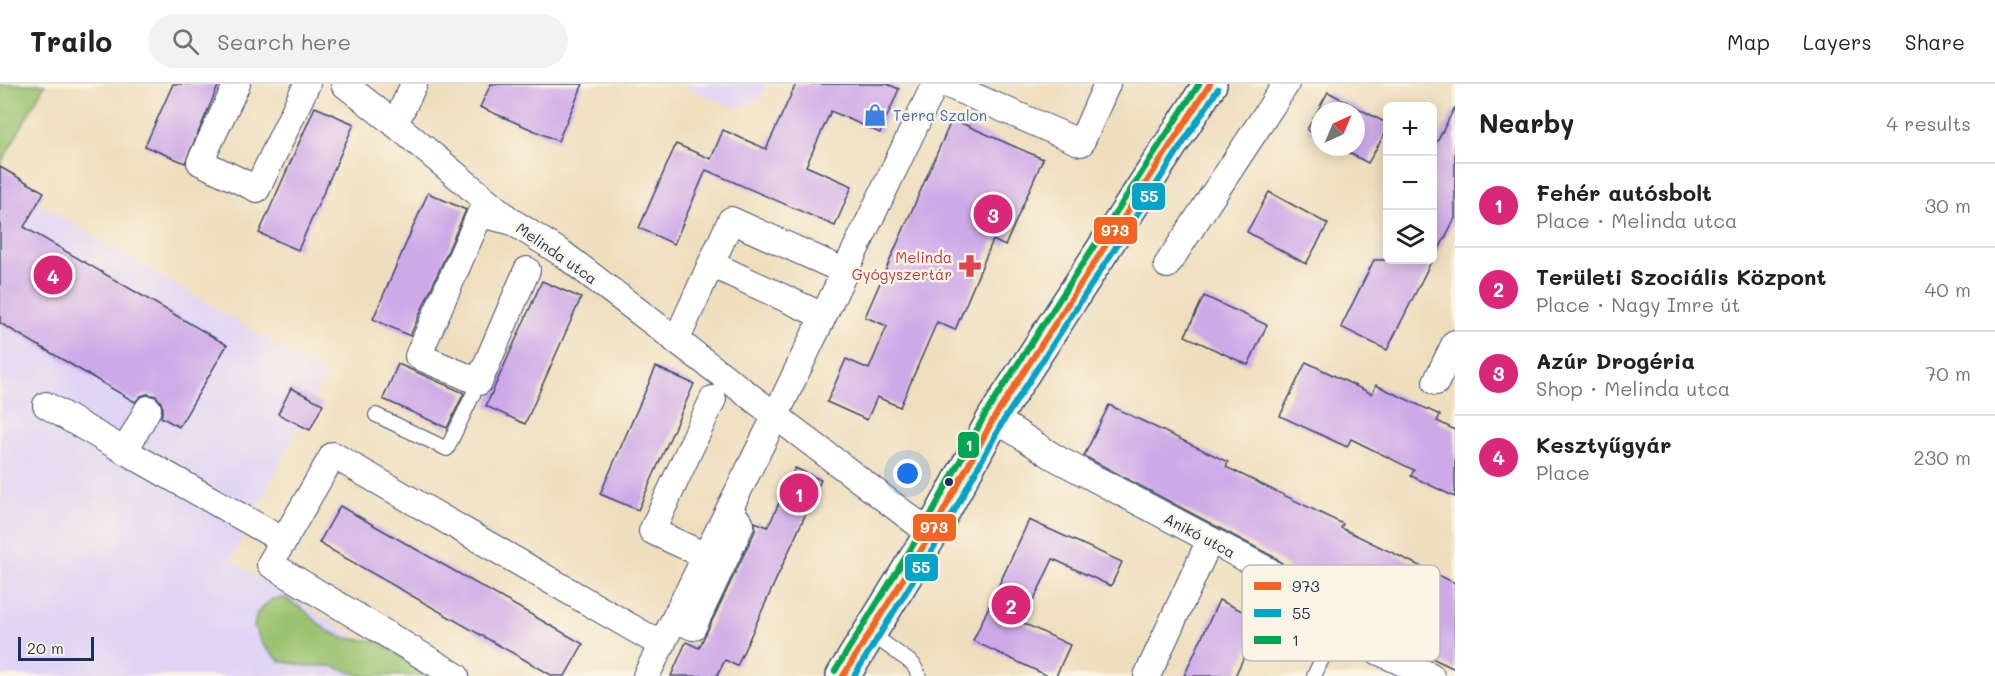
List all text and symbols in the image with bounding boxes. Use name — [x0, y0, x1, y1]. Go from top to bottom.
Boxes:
search box — [148, 14, 568, 68]
text: Trailo — [30, 23, 112, 59]
icon: search — [169, 25, 202, 58]
text: Search here — [217, 27, 351, 56]
text: Map — [1727, 28, 1770, 55]
text: Layers — [1803, 28, 1872, 55]
text: Share — [1905, 28, 1965, 55]
shop icon: Terra Szalon — [862, 102, 888, 128]
north arrow — [1311, 102, 1365, 156]
map controls — [1383, 102, 1437, 264]
button: + — [1383, 102, 1437, 156]
place label: Terra Szalon — [893, 105, 987, 125]
text: Nearby — [1479, 106, 1574, 140]
text: 4 results — [1886, 110, 1971, 136]
button: − — [1383, 156, 1437, 210]
text: Fehér autósbolt — [1536, 178, 1712, 207]
line badge: 55 — [1131, 182, 1166, 211]
text: 55 — [1140, 185, 1158, 206]
pin: 3 — [974, 192, 1012, 236]
text: 1 — [1494, 192, 1503, 218]
text: 30 m — [1925, 192, 1971, 218]
text: Place · Melinda utca — [1536, 207, 1737, 233]
button: layers — [1383, 210, 1437, 264]
line badge: 973 — [1093, 216, 1138, 245]
street label: Melinda utca — [513, 218, 601, 288]
text: 973 — [1101, 219, 1129, 240]
place label: Melinda Gyógyszertár — [852, 247, 952, 284]
pin: 4 — [34, 252, 72, 297]
pharmacy icon: Melinda Gyógyszertár — [957, 253, 983, 279]
text: Területi Szociális Központ — [1536, 262, 1826, 291]
text: 2 — [1493, 276, 1504, 302]
text: 40 m — [1925, 276, 1971, 302]
text: Place · Nagy Imre út — [1536, 291, 1740, 317]
text: Azúr Drogéria — [1536, 346, 1695, 375]
text: 3 — [1493, 360, 1505, 386]
text: 70 m — [1925, 360, 1971, 386]
text: Shop · Melinda utca — [1536, 375, 1730, 401]
text: Kesztyűgyár — [1536, 430, 1671, 459]
line badge: 1 — [957, 431, 980, 459]
text: 1 — [965, 434, 973, 455]
text: 4 — [1492, 444, 1505, 470]
text: 230 m — [1913, 444, 1971, 470]
your location — [893, 459, 922, 488]
text: Place — [1536, 459, 1590, 485]
pin: 1 — [780, 470, 818, 516]
unlabelled marker — [943, 476, 955, 488]
street label: Anikó utca — [1161, 508, 1239, 562]
line badge: 973 — [912, 513, 957, 542]
text: 973 — [920, 516, 948, 537]
line badge: 55 — [904, 553, 939, 582]
text: 55 — [912, 556, 930, 577]
legend — [1242, 565, 1440, 661]
text: 973 — [1292, 575, 1320, 596]
pin: 2 — [992, 582, 1030, 628]
text: 55 — [1292, 602, 1311, 623]
text: 1 — [1292, 629, 1299, 650]
scale bar — [18, 634, 94, 662]
text: 20 m — [27, 637, 64, 658]

